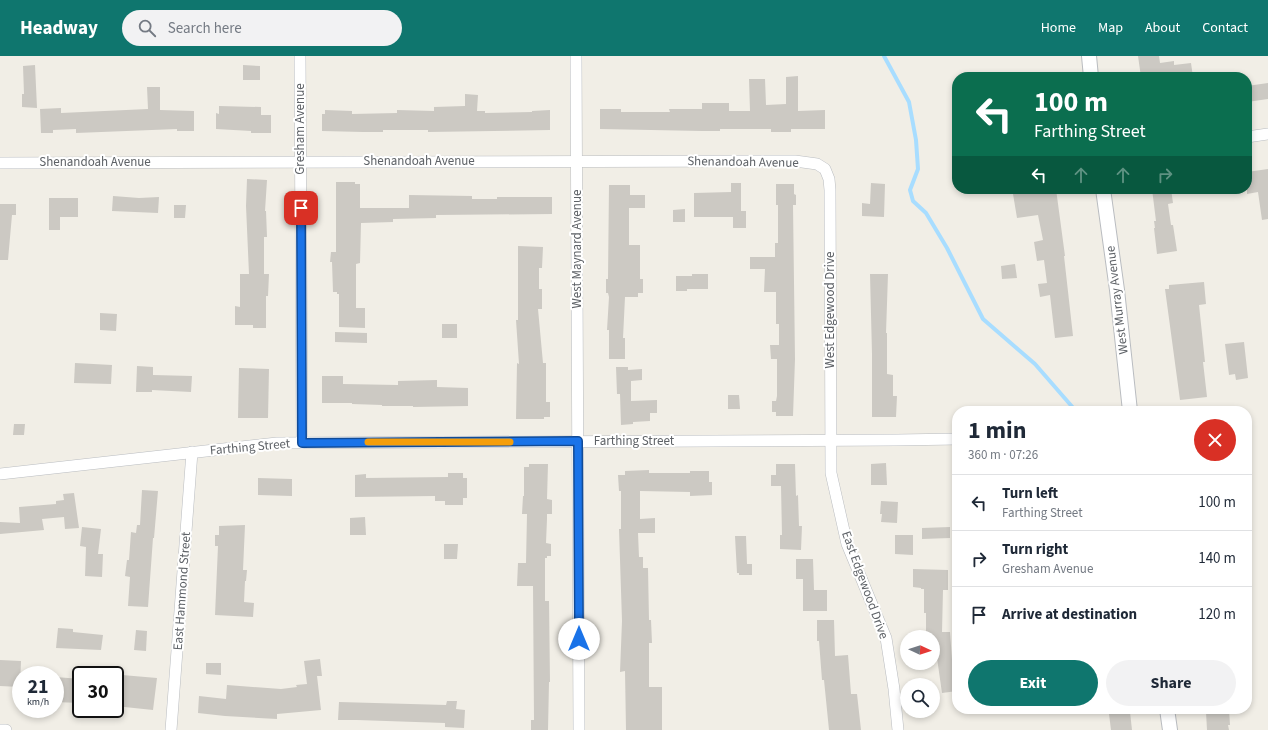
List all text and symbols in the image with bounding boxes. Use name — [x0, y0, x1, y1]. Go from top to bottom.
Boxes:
search box — [122, 10, 402, 46]
text: Headway — [20, 15, 98, 42]
icon: search — [136, 17, 158, 39]
text: Search here — [168, 18, 242, 39]
text: Home — [1041, 18, 1076, 38]
text: Map — [1098, 18, 1123, 38]
text: About — [1145, 18, 1180, 38]
text: Contact — [1202, 18, 1248, 38]
text: 100 m — [1034, 82, 1108, 122]
street label: Gresham Avenue — [291, 83, 309, 175]
icon: left — [968, 88, 1020, 140]
text: Farthing Street — [1034, 119, 1146, 144]
street label: Shenandoah Avenue — [363, 152, 475, 170]
street label: Shenandoah Avenue — [687, 152, 799, 172]
street label: Shenandoah Avenue — [39, 153, 151, 171]
icon: left — [1028, 164, 1050, 186]
icon: ahead — [1070, 164, 1092, 186]
icon: ahead — [1112, 164, 1134, 186]
icon: right — [1154, 164, 1176, 186]
street label: West Maynard Avenue — [568, 190, 586, 308]
pin — [284, 191, 318, 225]
icon: arrive — [290, 197, 312, 219]
street label: West Murray Avenue — [1101, 245, 1133, 355]
street label: West Edgewood Drive — [821, 251, 839, 369]
text: 1 min — [968, 413, 1026, 448]
button: close — [1194, 419, 1236, 461]
street label: Farthing Street — [594, 432, 675, 450]
street label: Farthing Street — [209, 434, 292, 459]
text: 360 m · 07:26 — [968, 446, 1038, 464]
text: Turn left — [1002, 483, 1058, 504]
icon: left — [968, 492, 990, 514]
text: 100 m — [1198, 492, 1236, 513]
text: Farthing Street — [1002, 504, 1083, 522]
street label: East Edgewood Drive — [837, 528, 893, 642]
street label: East Hammond Street — [169, 531, 195, 651]
text: Turn right — [1002, 539, 1068, 560]
icon: right — [968, 548, 990, 570]
text: 140 m — [1198, 548, 1236, 569]
text: Gresham Avenue — [1002, 560, 1093, 578]
icon: arrive — [968, 604, 990, 626]
text: Arrive at destination — [1002, 604, 1137, 625]
text: 120 m — [1198, 604, 1236, 625]
position arrow — [558, 618, 600, 660]
north arrow — [900, 630, 940, 670]
map controls — [900, 630, 940, 718]
button: Exit — [968, 660, 1098, 706]
button: Share — [1106, 660, 1236, 706]
speed limit sign: 30 — [72, 666, 124, 718]
text: 21 — [27, 673, 49, 701]
button: search — [900, 678, 940, 718]
text: km/h — [27, 695, 49, 709]

